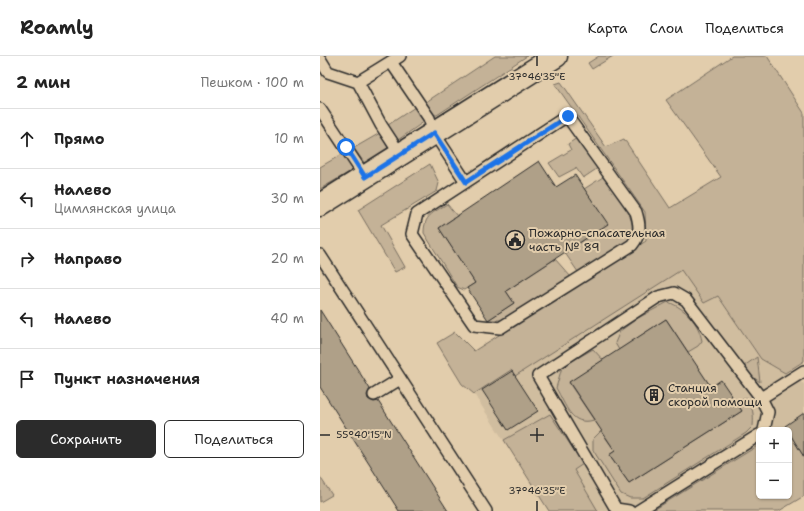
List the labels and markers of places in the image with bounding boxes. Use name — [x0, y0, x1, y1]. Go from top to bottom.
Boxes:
place label: Пожарно-спасательная часть № 89 — [529, 225, 665, 255]
public building icon: Пожарно-спасательная часть № 89 — [504, 229, 526, 251]
place label: Станция скорой помощи — [668, 380, 762, 410]
building icon: Станция скорой помощи — [643, 384, 665, 406]

